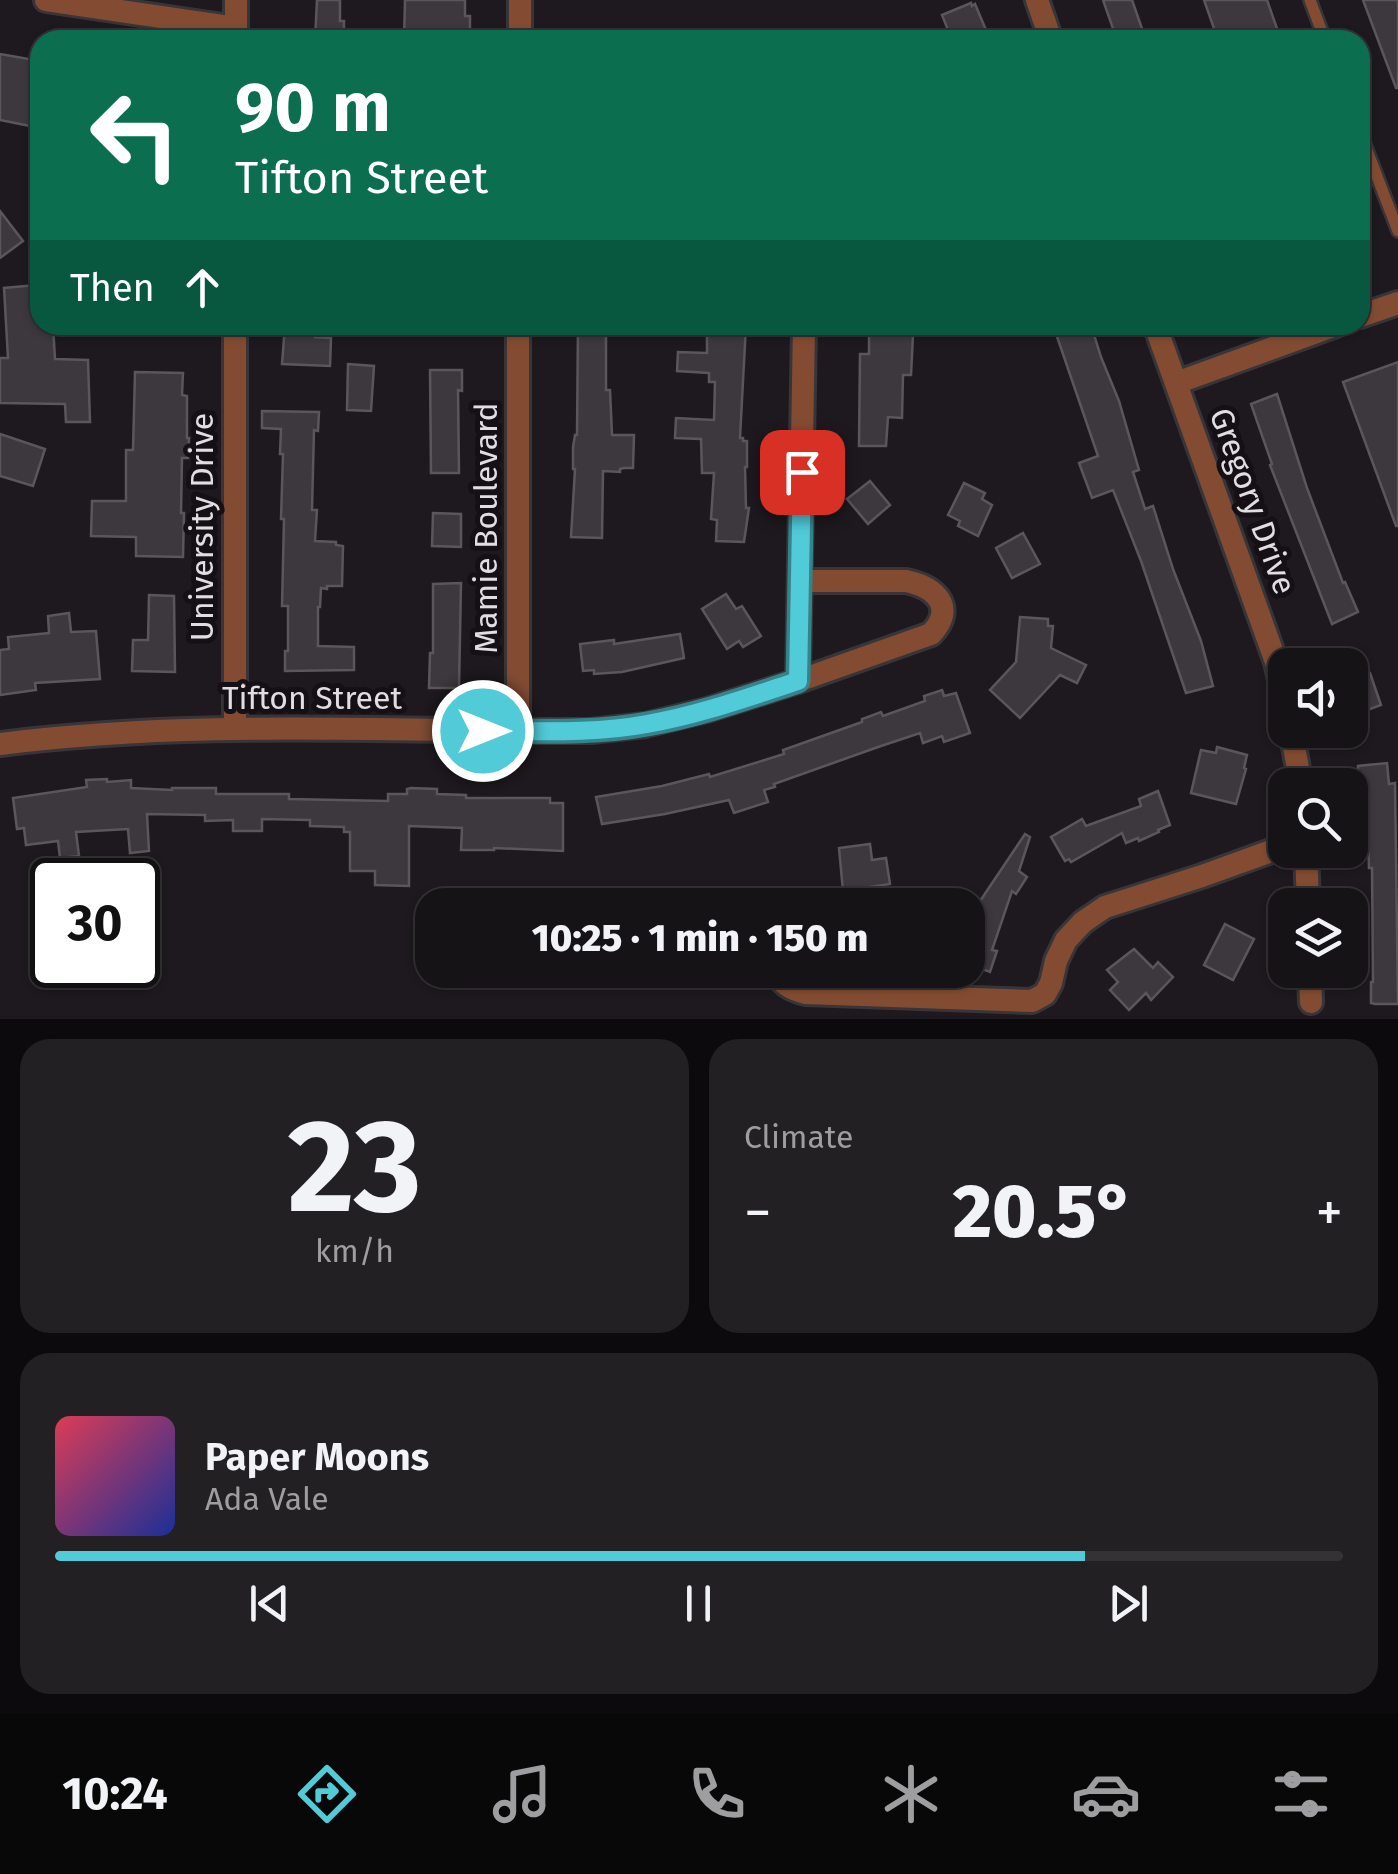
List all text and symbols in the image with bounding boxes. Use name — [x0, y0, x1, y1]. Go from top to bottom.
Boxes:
text: 90 m — [235, 66, 391, 150]
icon: left — [70, 70, 200, 200]
text: Tifton Street — [235, 151, 488, 205]
icon: ahead — [175, 260, 230, 315]
text: Then — [70, 265, 155, 311]
street label: Mamie Boulevard — [467, 402, 505, 654]
street label: Gregory Drive — [1202, 403, 1304, 599]
street label: University Drive — [183, 413, 221, 641]
pin — [760, 430, 845, 515]
icon: arrive — [775, 445, 830, 500]
map controls — [1268, 648, 1368, 988]
button: sound — [1268, 648, 1368, 748]
street label: Tifton Street — [222, 679, 402, 717]
position arrow — [431, 679, 535, 783]
button: search — [1268, 768, 1368, 868]
speed limit sign: 30 — [30, 858, 160, 988]
button: layers — [1268, 888, 1368, 988]
text: 10:25 · 1 min · 150 m — [532, 915, 868, 961]
text: 23 — [287, 1089, 422, 1245]
text: Climate — [744, 1118, 853, 1156]
text: 20.5° — [953, 1167, 1134, 1257]
text: − — [744, 1180, 772, 1246]
text: + — [1316, 1180, 1343, 1246]
text: km/h — [315, 1232, 394, 1270]
text: Paper Moons — [205, 1434, 429, 1480]
text: Ada Vale — [205, 1480, 329, 1518]
icon: previous — [242, 1576, 297, 1631]
icon: pause — [671, 1576, 726, 1631]
icon: next — [1101, 1576, 1156, 1631]
icon: directions — [292, 1759, 362, 1829]
icon: music — [487, 1759, 557, 1829]
icon: phone — [682, 1759, 752, 1829]
icon: climate — [876, 1759, 946, 1829]
icon: car — [1071, 1759, 1141, 1829]
icon: filters — [1266, 1759, 1336, 1829]
text: 10:24 — [62, 1767, 168, 1821]

